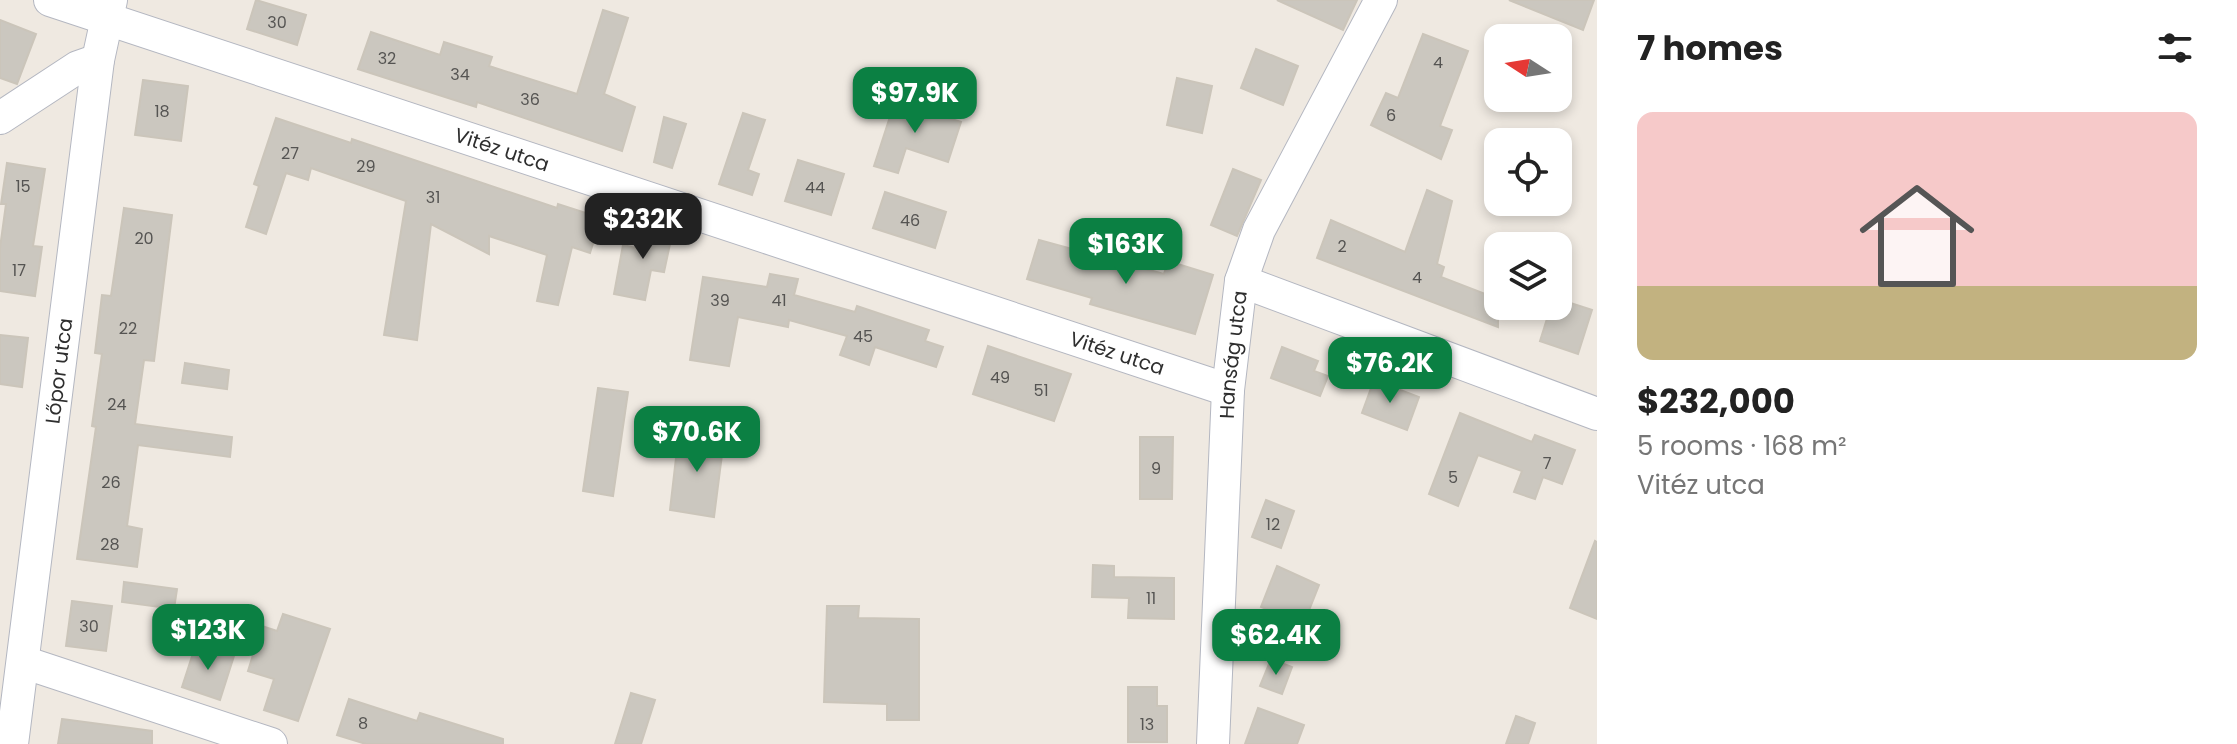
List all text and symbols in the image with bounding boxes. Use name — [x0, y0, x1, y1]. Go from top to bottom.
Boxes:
house number: 30 — [267, 11, 287, 34]
north arrow — [1484, 24, 1572, 112]
map controls — [1484, 24, 1572, 320]
text: 7 homes — [1637, 24, 1783, 72]
icon: filters — [2153, 26, 2197, 70]
house number: 32 — [378, 47, 396, 70]
house number: 4 — [1433, 51, 1443, 74]
house number: 34 — [450, 63, 470, 86]
pin: $97.9K — [850, 67, 980, 135]
text: $97.9K — [871, 75, 959, 111]
house number: 36 — [520, 88, 540, 111]
house number: 18 — [154, 100, 170, 123]
house number: 6 — [1386, 104, 1396, 127]
street label: Vitéz utca — [451, 121, 553, 178]
button: locate — [1484, 128, 1572, 216]
house number: 27 — [281, 142, 299, 165]
house number: 29 — [356, 155, 376, 178]
icon: home — [1845, 164, 1989, 308]
house number: 15 — [15, 175, 31, 198]
house number: 44 — [805, 176, 825, 199]
house number: 31 — [426, 186, 440, 209]
pin: $232K — [587, 193, 699, 261]
text: $232K — [603, 201, 683, 237]
house number: 46 — [900, 209, 920, 232]
pin: $163K — [1070, 218, 1182, 286]
text: $163K — [1087, 226, 1165, 262]
house number: 20 — [134, 227, 154, 250]
button: layers — [1484, 232, 1572, 320]
house number: 2 — [1337, 235, 1347, 258]
house number: 17 — [12, 259, 26, 282]
house number: 4 — [1412, 266, 1422, 289]
house number: 39 — [710, 289, 730, 312]
house number: 41 — [771, 289, 787, 312]
street label: Hanság utca — [1213, 289, 1254, 419]
street label: Lőpor utca — [38, 316, 79, 425]
house number: 22 — [119, 317, 137, 340]
house number: 45 — [853, 325, 873, 348]
street label: Vitéz utca — [1066, 325, 1168, 382]
pin: $76.2K — [1325, 337, 1455, 405]
text: $76.2K — [1346, 345, 1434, 381]
house number: 49 — [990, 366, 1010, 389]
text: $232,000 — [1637, 377, 1795, 425]
house number: 51 — [1033, 379, 1049, 402]
house number: 24 — [107, 393, 127, 416]
pin: $70.6K — [632, 406, 762, 474]
text: $70.6K — [652, 414, 742, 450]
text: 5 rooms · 168 m² — [1637, 428, 1847, 464]
house number: 7 — [1543, 452, 1552, 475]
house number: 9 — [1151, 457, 1161, 480]
house number: 5 — [1448, 466, 1458, 489]
text: Vitéz utca — [1637, 467, 1765, 503]
house number: 26 — [101, 471, 121, 494]
house number: 12 — [1266, 513, 1280, 536]
house number: 28 — [100, 533, 120, 556]
house number: 11 — [1146, 587, 1156, 610]
pin: $123K — [152, 604, 264, 672]
pin: $62.4K — [1211, 609, 1341, 677]
text: $123K — [170, 612, 246, 648]
house number: 30 — [79, 615, 99, 638]
text: $62.4K — [1230, 617, 1322, 653]
house number: 8 — [358, 712, 368, 735]
house number: 13 — [1140, 713, 1154, 736]

